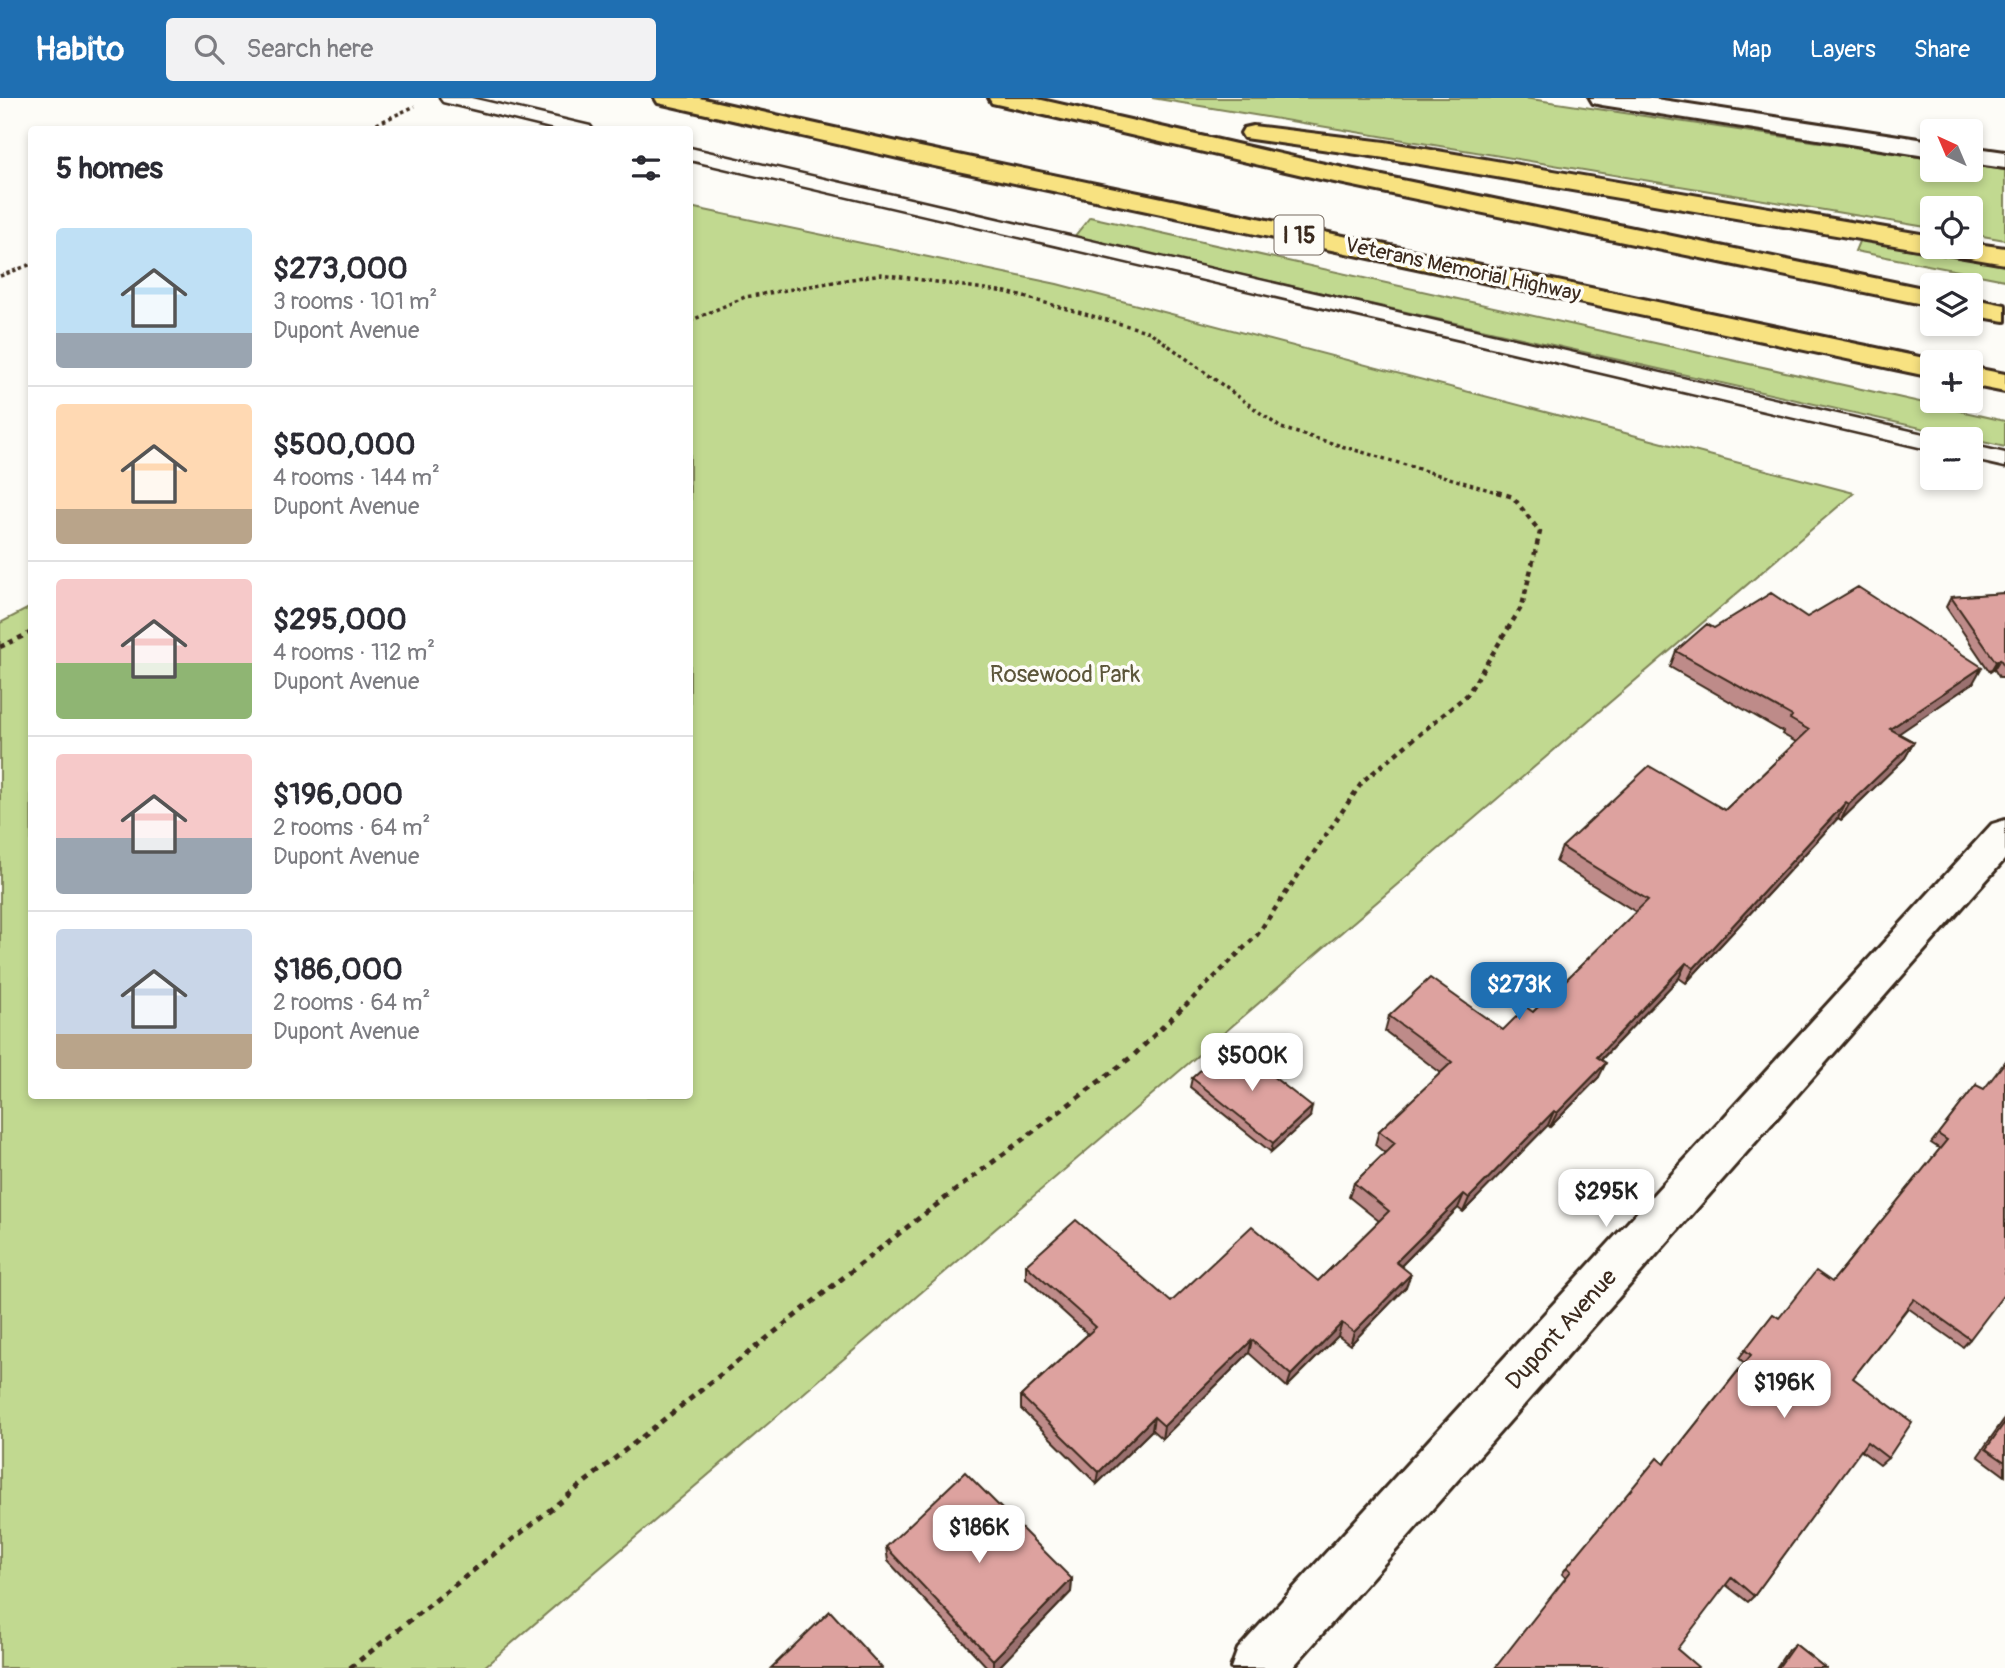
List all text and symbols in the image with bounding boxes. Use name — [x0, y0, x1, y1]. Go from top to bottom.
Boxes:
search box — [166, 18, 656, 81]
text: Habito — [35, 29, 124, 70]
icon: search — [190, 30, 228, 68]
text: Search here — [246, 33, 373, 65]
text: Map — [1732, 35, 1772, 64]
text: Layers — [1810, 35, 1876, 64]
text: Share — [1914, 35, 1970, 64]
north arrow — [1920, 119, 1983, 182]
map controls — [1920, 119, 1983, 490]
icon: filters — [627, 149, 665, 187]
text: 5 homes — [56, 150, 163, 187]
button: locate — [1920, 196, 1983, 259]
road number: I 15 — [1274, 216, 1324, 254]
street label: Veterans Memorial Highway — [1343, 231, 1583, 308]
text: $273,000 — [273, 250, 408, 287]
icon: home — [112, 256, 196, 340]
button: layers — [1920, 273, 1983, 336]
text: 3 rooms · 101 m² — [273, 287, 437, 316]
text: Dupont Avenue — [273, 316, 419, 345]
button: + — [1920, 350, 1983, 413]
text: $500,000 — [273, 426, 416, 463]
button: − — [1920, 427, 1983, 490]
icon: home — [112, 432, 196, 516]
text: 4 rooms · 144 m² — [273, 463, 440, 492]
text: Dupont Avenue — [273, 492, 419, 521]
text: $295,000 — [273, 601, 407, 638]
icon: home — [112, 607, 196, 691]
text: 4 rooms · 112 m² — [273, 638, 435, 667]
park label: Rosewood Park — [990, 660, 1140, 689]
text: Dupont Avenue — [273, 667, 419, 696]
text: $196,000 — [273, 776, 403, 813]
icon: home — [112, 782, 196, 866]
text: 2 rooms · 64 m² — [273, 813, 430, 842]
text: Dupont Avenue — [273, 842, 419, 871]
text: $186,000 — [273, 951, 403, 988]
icon: home — [112, 957, 196, 1041]
pin: $273K — [1470, 962, 1568, 1022]
text: $273K — [1487, 970, 1551, 999]
text: 2 rooms · 64 m² — [273, 988, 430, 1017]
text: Dupont Avenue — [273, 1017, 419, 1046]
pin: $500K — [1203, 1034, 1301, 1093]
text: $500K — [1217, 1041, 1287, 1070]
pin: $295K — [1557, 1170, 1655, 1229]
text: $295K — [1574, 1177, 1638, 1206]
street label: Dupont Avenue — [1500, 1263, 1623, 1396]
pin: $196K — [1735, 1360, 1833, 1420]
text: $196K — [1754, 1368, 1814, 1397]
pin: $186K — [930, 1506, 1028, 1565]
text: $186K — [949, 1513, 1009, 1542]

